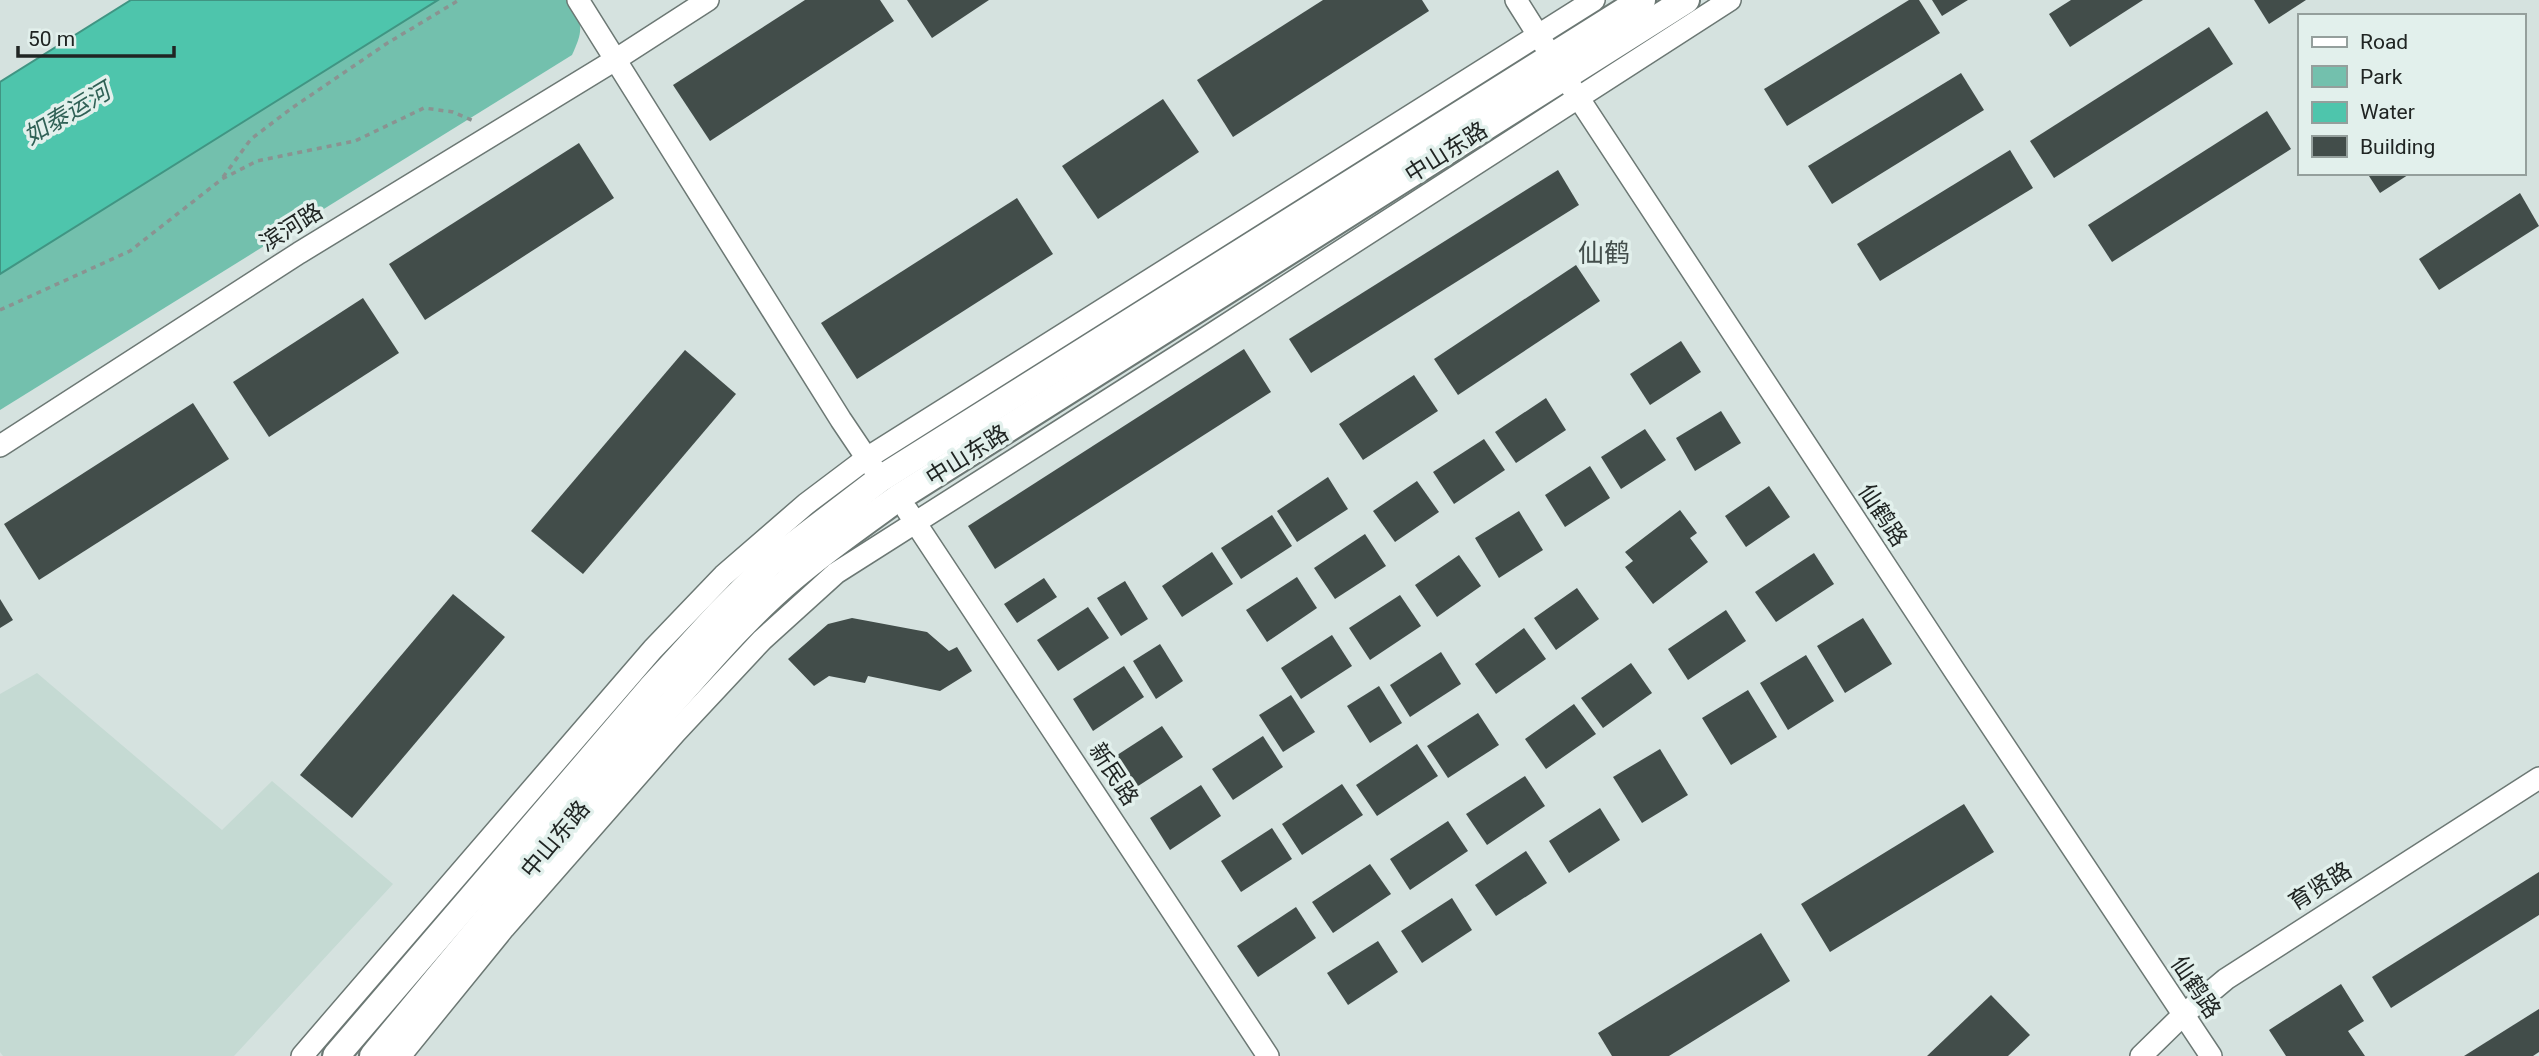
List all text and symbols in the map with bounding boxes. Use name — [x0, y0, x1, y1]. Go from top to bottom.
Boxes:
scale bar — [18, 14, 173, 58]
legend — [2298, 14, 2525, 175]
text: 50 m — [28, 27, 75, 51]
text: Road — [2360, 30, 2408, 54]
text: Park — [2360, 65, 2403, 89]
water label: 如泰运河 — [19, 75, 119, 151]
text: Water — [2360, 100, 2415, 124]
street label: 中山东路 — [1400, 117, 1492, 188]
text: Building — [2360, 135, 2435, 159]
street label: 滨河路 — [255, 198, 328, 257]
district label: 仙鹤 — [1578, 238, 1630, 268]
street label: 中山东路 — [921, 420, 1013, 491]
street label: 仙鹤路 — [1852, 479, 1913, 552]
street label: 新民路 — [1083, 738, 1144, 811]
street label: 中山东路 — [515, 795, 595, 883]
street label: 育贤路 — [2284, 857, 2357, 916]
street label: 仙鹤路 — [2165, 951, 2226, 1023]

